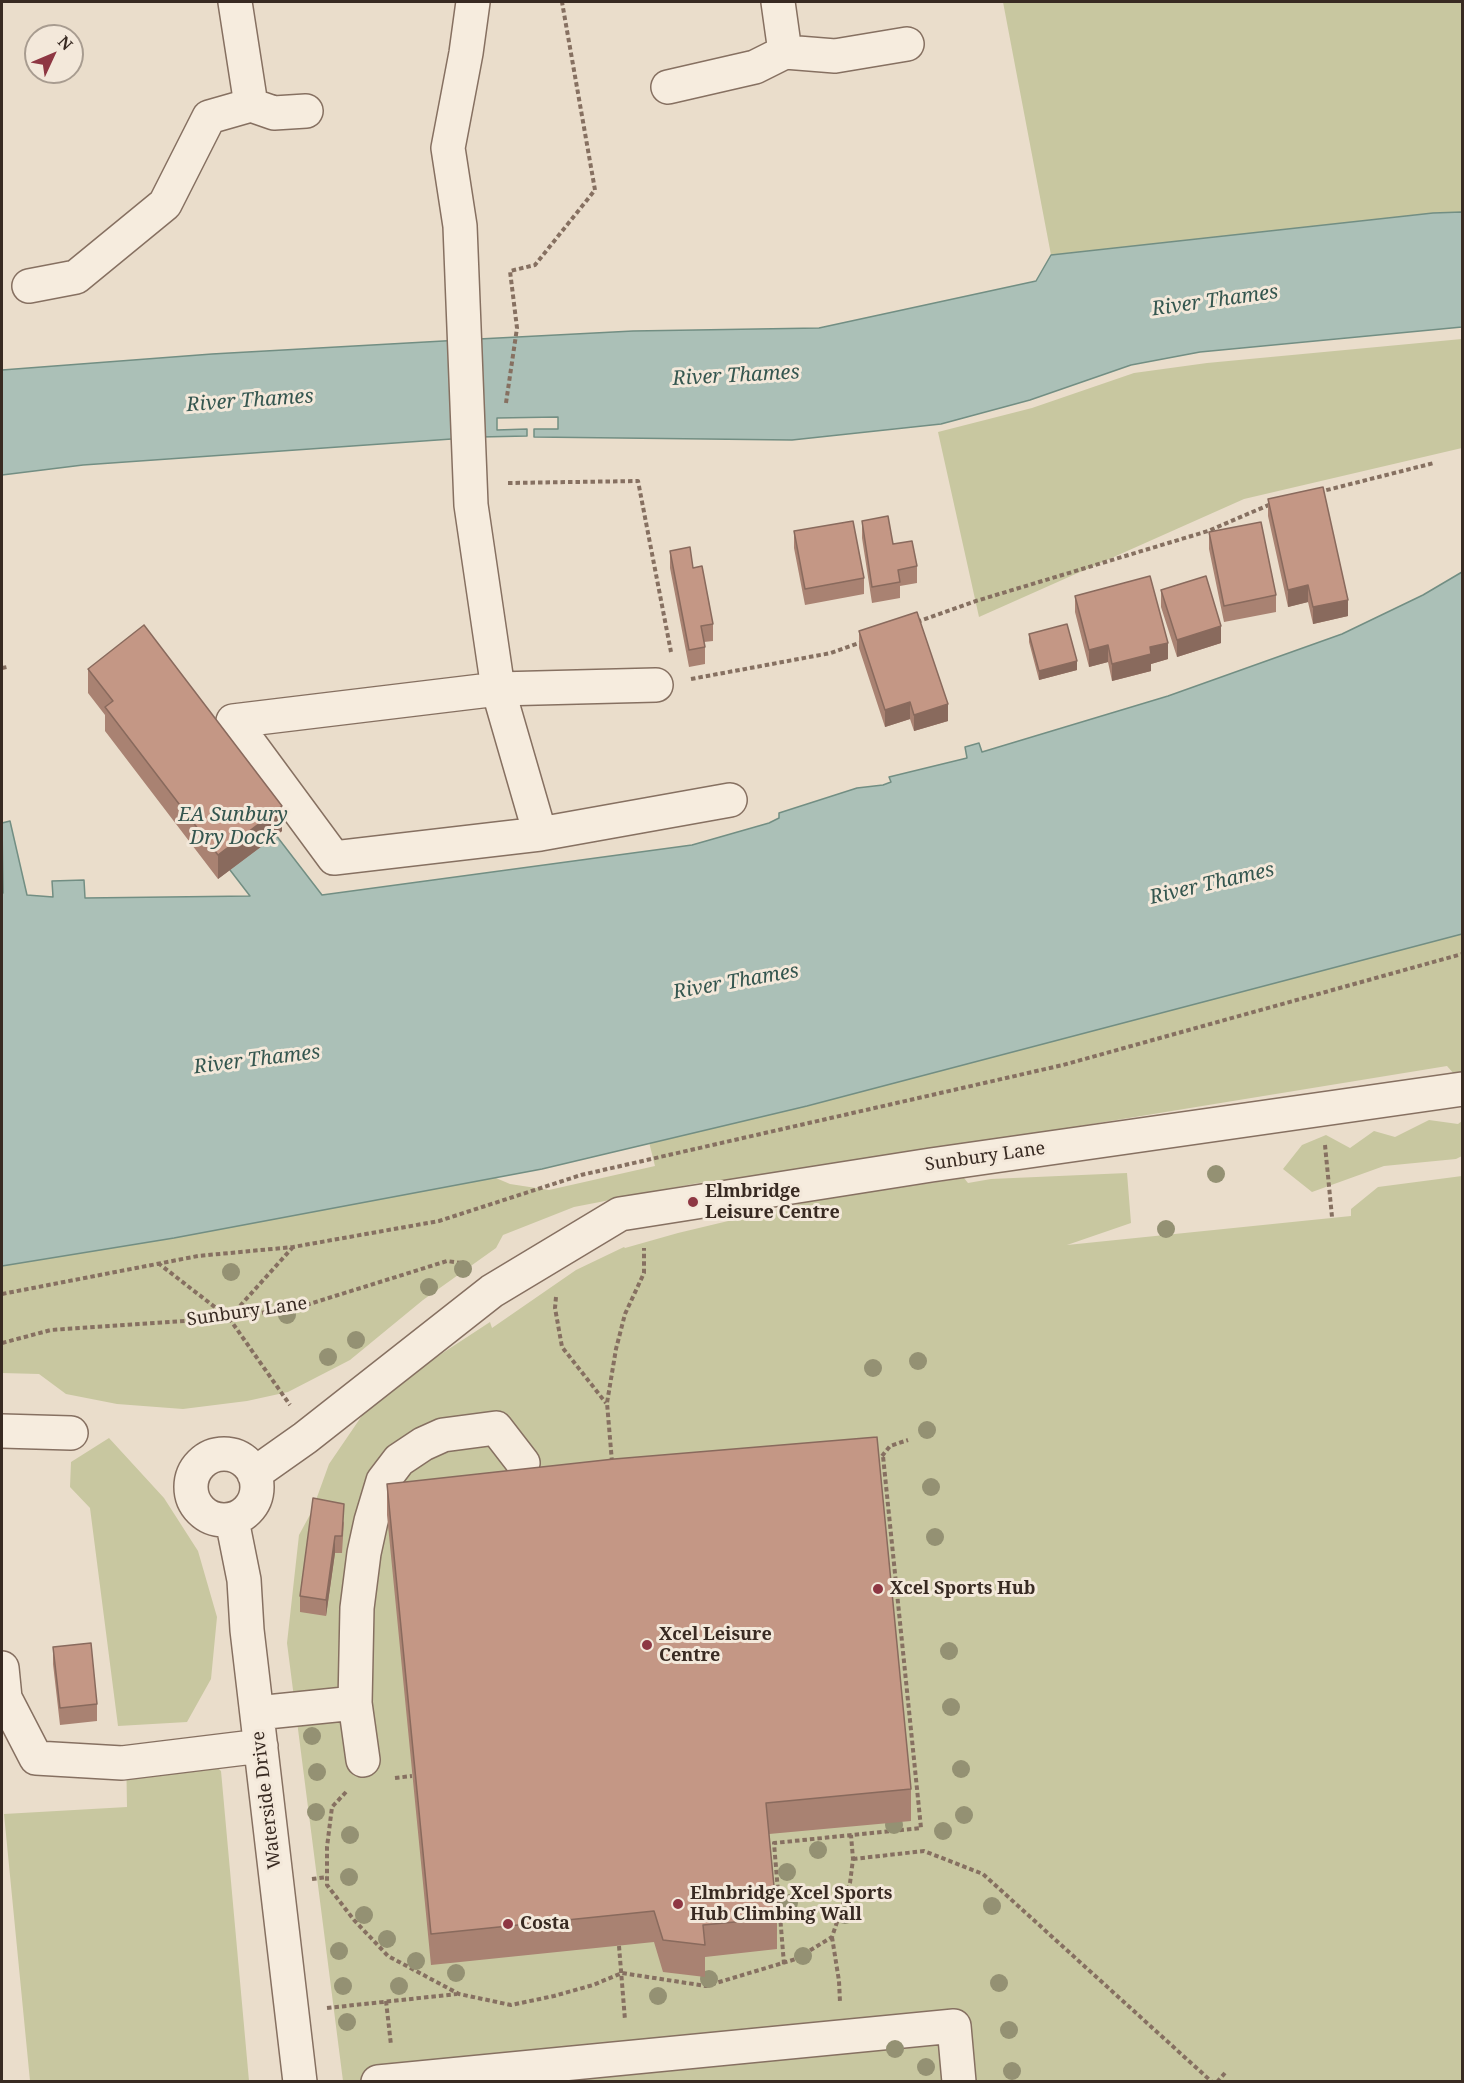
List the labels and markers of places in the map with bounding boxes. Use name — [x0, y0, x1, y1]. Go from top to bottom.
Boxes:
place label: Elmbridge Leisure Centre — [705, 1181, 840, 1224]
marker: Elmbridge Leisure Centre — [686, 1195, 700, 1209]
place label: Xcel Sports Hub — [890, 1578, 1036, 1600]
marker: Xcel Sports Hub — [871, 1582, 885, 1596]
place label: Xcel Leisure Centre — [659, 1624, 772, 1666]
marker: Xcel Leisure Centre — [640, 1638, 654, 1652]
place label: Elmbridge Xcel Sports Hub Climbing Wall — [690, 1883, 892, 1926]
marker: Elmbridge Xcel Sports Hub Climbing Wall — [671, 1897, 685, 1911]
place label: Costa — [520, 1913, 570, 1935]
marker: Costa — [501, 1917, 515, 1931]

